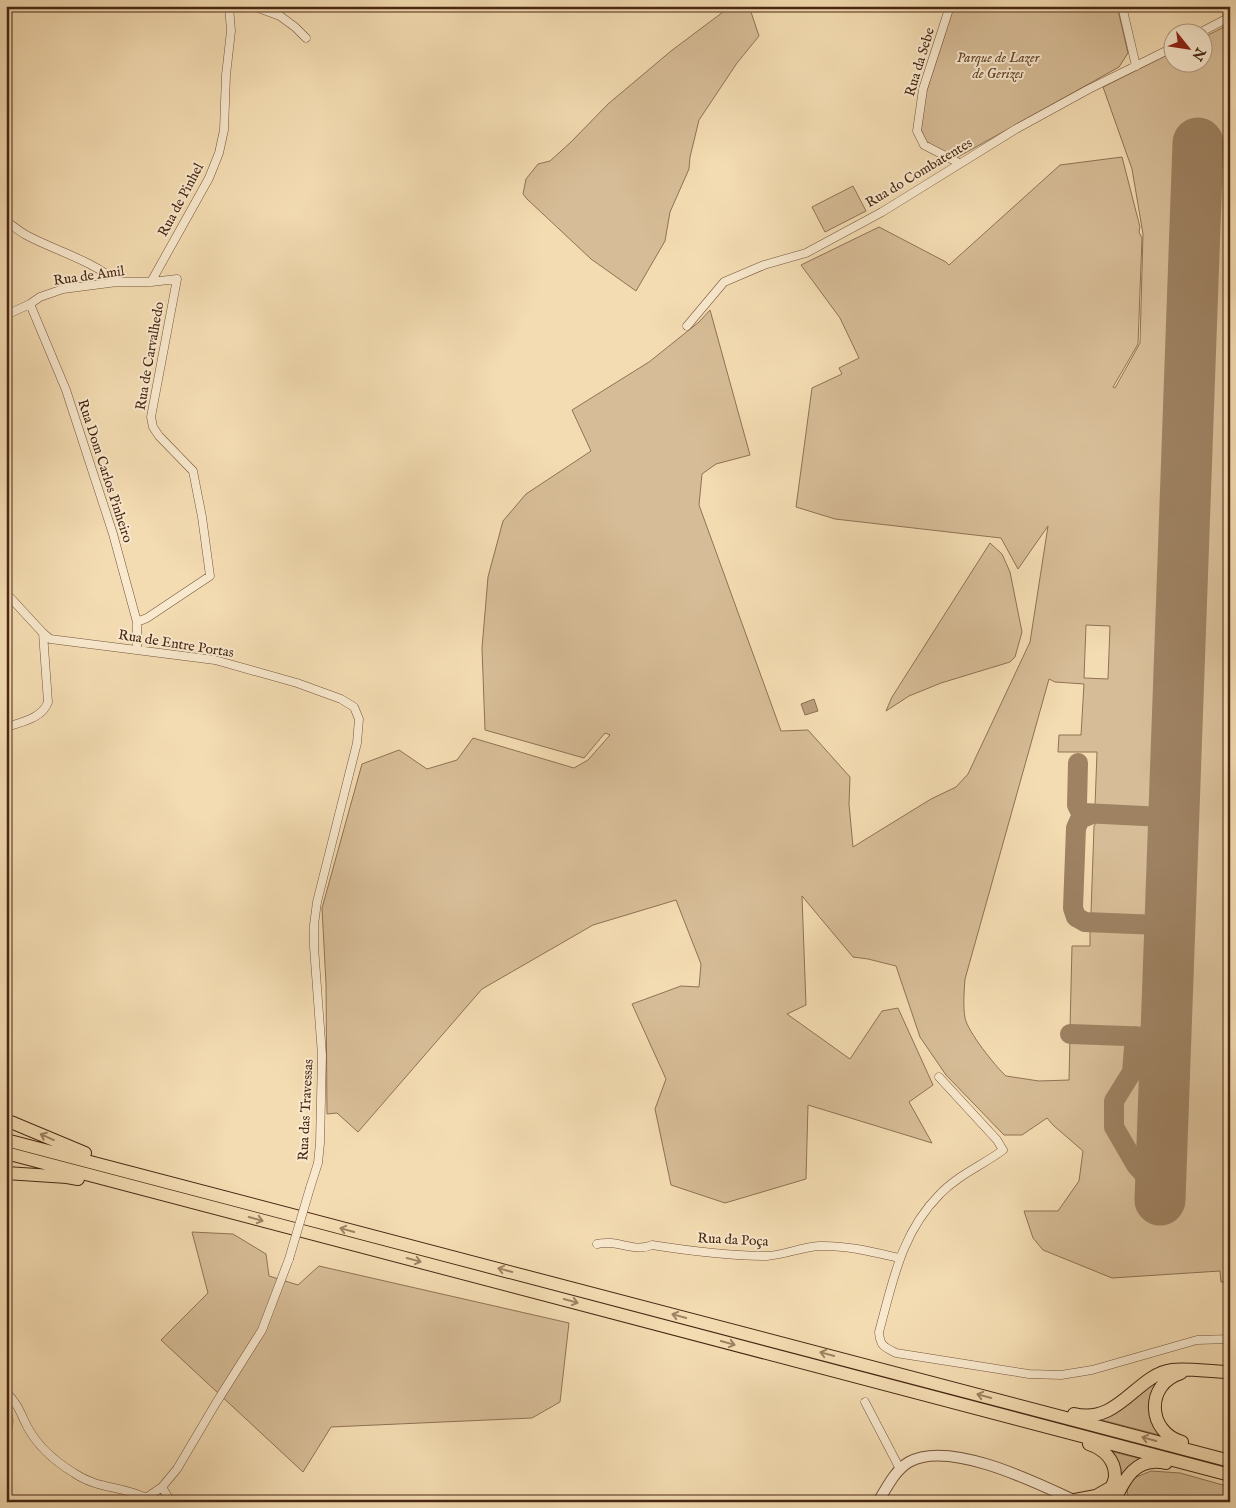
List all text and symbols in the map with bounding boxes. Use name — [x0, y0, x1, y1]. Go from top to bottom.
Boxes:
north arrow — [1164, 22, 1214, 72]
street label: Rua da Sebe — [901, 25, 939, 99]
text: N — [1188, 43, 1210, 64]
park label: Parque de Lazer de Gerizes — [957, 49, 1041, 83]
street label: Rua do Combatentes — [862, 134, 976, 212]
street label: Rua de Pinhel — [154, 160, 208, 240]
street label: Rua de Amil — [52, 262, 126, 290]
street label: Rua de Carvalhedo — [132, 300, 168, 412]
street label: Rua Dom Carlos Pinheiro — [73, 397, 137, 545]
street label: Rua de Entre Portas — [117, 626, 235, 662]
street label: Rua das Travessas — [294, 1059, 318, 1161]
one-way arrow — [40, 1132, 55, 1142]
one-way arrow — [248, 1215, 264, 1224]
one-way arrow — [340, 1224, 356, 1234]
street label: Rua da Poça — [697, 1229, 770, 1251]
one-way arrow — [405, 1256, 421, 1265]
one-way arrow — [497, 1265, 513, 1275]
one-way arrow — [562, 1297, 578, 1307]
one-way arrow — [671, 1310, 687, 1320]
one-way arrow — [720, 1338, 736, 1348]
one-way arrow — [820, 1349, 836, 1359]
one-way arrow — [977, 1391, 993, 1400]
one-way arrow — [1141, 1434, 1157, 1443]

